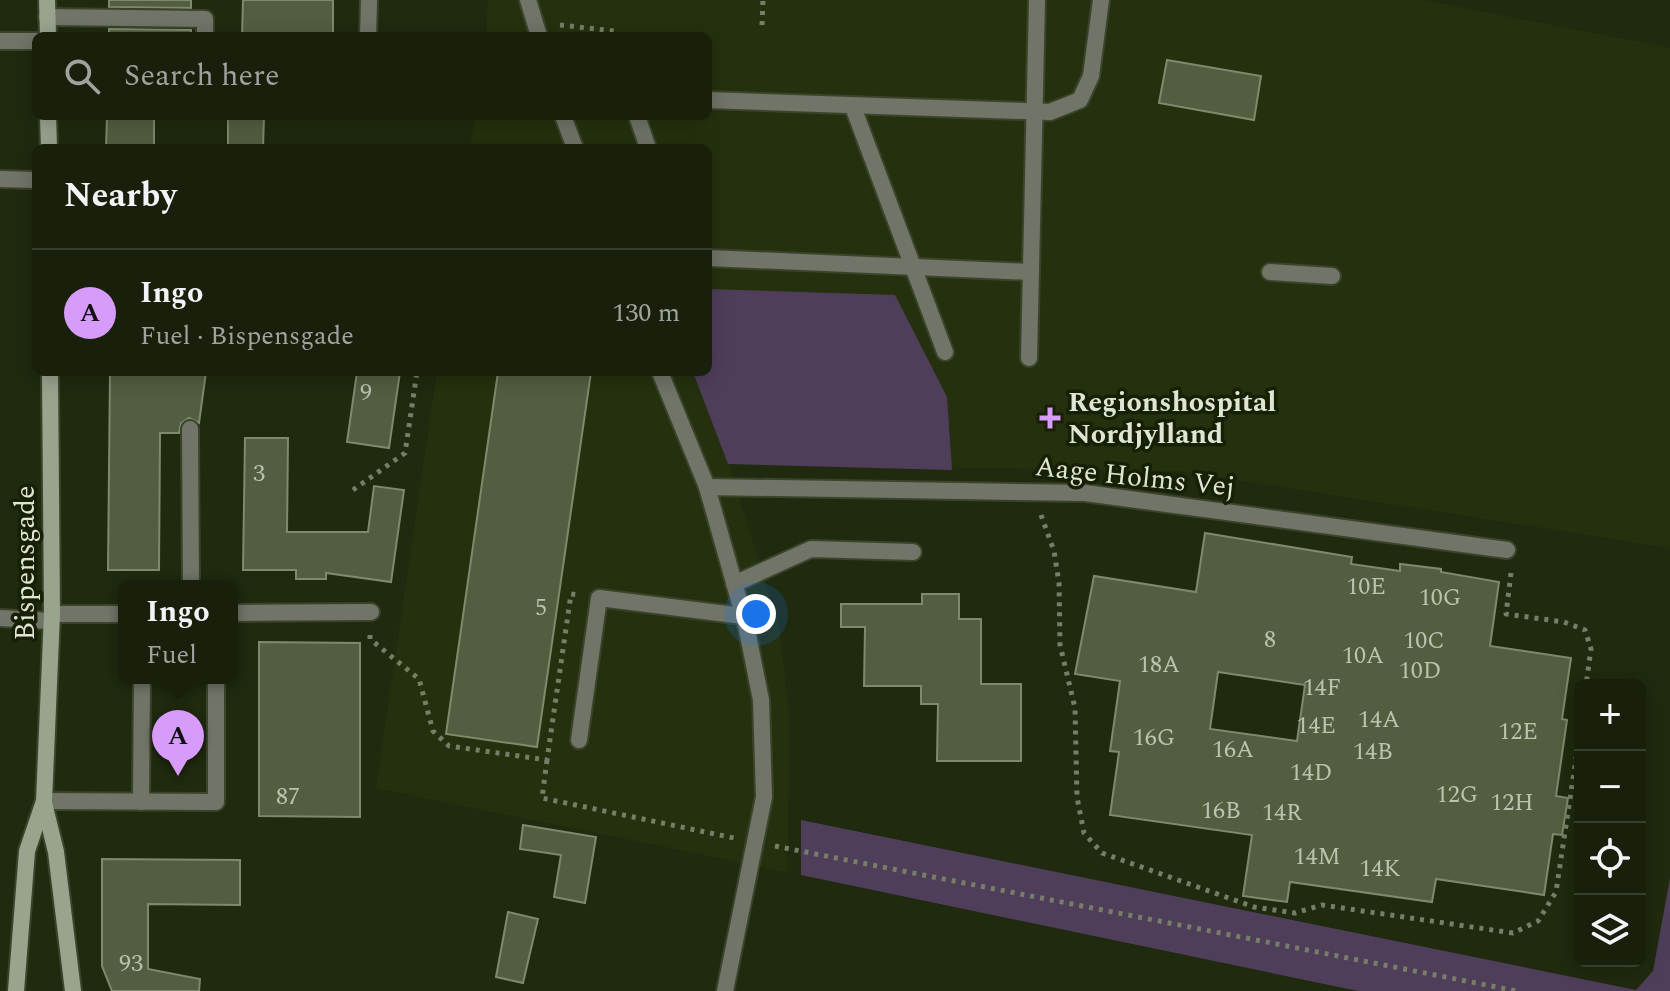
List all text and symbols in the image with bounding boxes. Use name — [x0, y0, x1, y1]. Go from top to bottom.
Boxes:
search box — [32, 32, 712, 120]
text: Search here — [124, 53, 280, 99]
icon: search — [60, 54, 104, 98]
text: Nearby — [64, 170, 177, 222]
text: Ingo — [140, 270, 203, 316]
text: A — [80, 293, 100, 333]
text: 130 m — [612, 293, 680, 333]
text: Fuel · Bispensgade — [140, 316, 354, 356]
house number: 9 — [360, 375, 372, 411]
place label: Regionshospital Nordjylland — [1068, 381, 1276, 456]
marker: Regionshospital Nordjylland — [1039, 407, 1061, 429]
street label: Aage Holms Vej — [1033, 445, 1237, 509]
house number: 3 — [253, 456, 265, 492]
street label: Bispensgade — [4, 486, 47, 640]
house number: 10E — [1346, 569, 1386, 605]
popup — [118, 580, 238, 684]
house number: 10G — [1419, 580, 1461, 616]
text: Ingo — [146, 589, 210, 635]
house number: 5 — [535, 590, 547, 626]
your location — [736, 594, 776, 634]
house number: 8 — [1264, 622, 1276, 658]
house number: 10C — [1403, 623, 1445, 659]
text: Fuel — [146, 635, 197, 675]
house number: 10A — [1342, 638, 1384, 674]
house number: 18A — [1138, 647, 1180, 683]
house number: 10D — [1399, 653, 1441, 689]
house number: 14F — [1303, 670, 1341, 706]
map controls — [1574, 679, 1646, 967]
button: + — [1574, 679, 1646, 751]
house number: 14A — [1358, 702, 1400, 738]
house number: 14E — [1296, 708, 1336, 744]
pin: A — [152, 710, 204, 776]
house number: 12E — [1498, 714, 1538, 750]
house number: 16G — [1133, 720, 1175, 756]
house number: 16A — [1212, 732, 1254, 768]
house number: 14B — [1353, 734, 1393, 770]
button: − — [1574, 751, 1646, 823]
house number: 14D — [1290, 755, 1332, 791]
house number: 12G — [1436, 777, 1478, 813]
house number: 87 — [276, 779, 300, 815]
house number: 12H — [1490, 785, 1534, 821]
house number: 16B — [1201, 793, 1241, 829]
house number: 14R — [1262, 795, 1302, 831]
button: locate — [1574, 823, 1646, 895]
house number: 14M — [1293, 839, 1341, 875]
house number: 14K — [1359, 851, 1401, 887]
button: layers — [1574, 895, 1646, 967]
house number: 93 — [119, 946, 143, 982]

